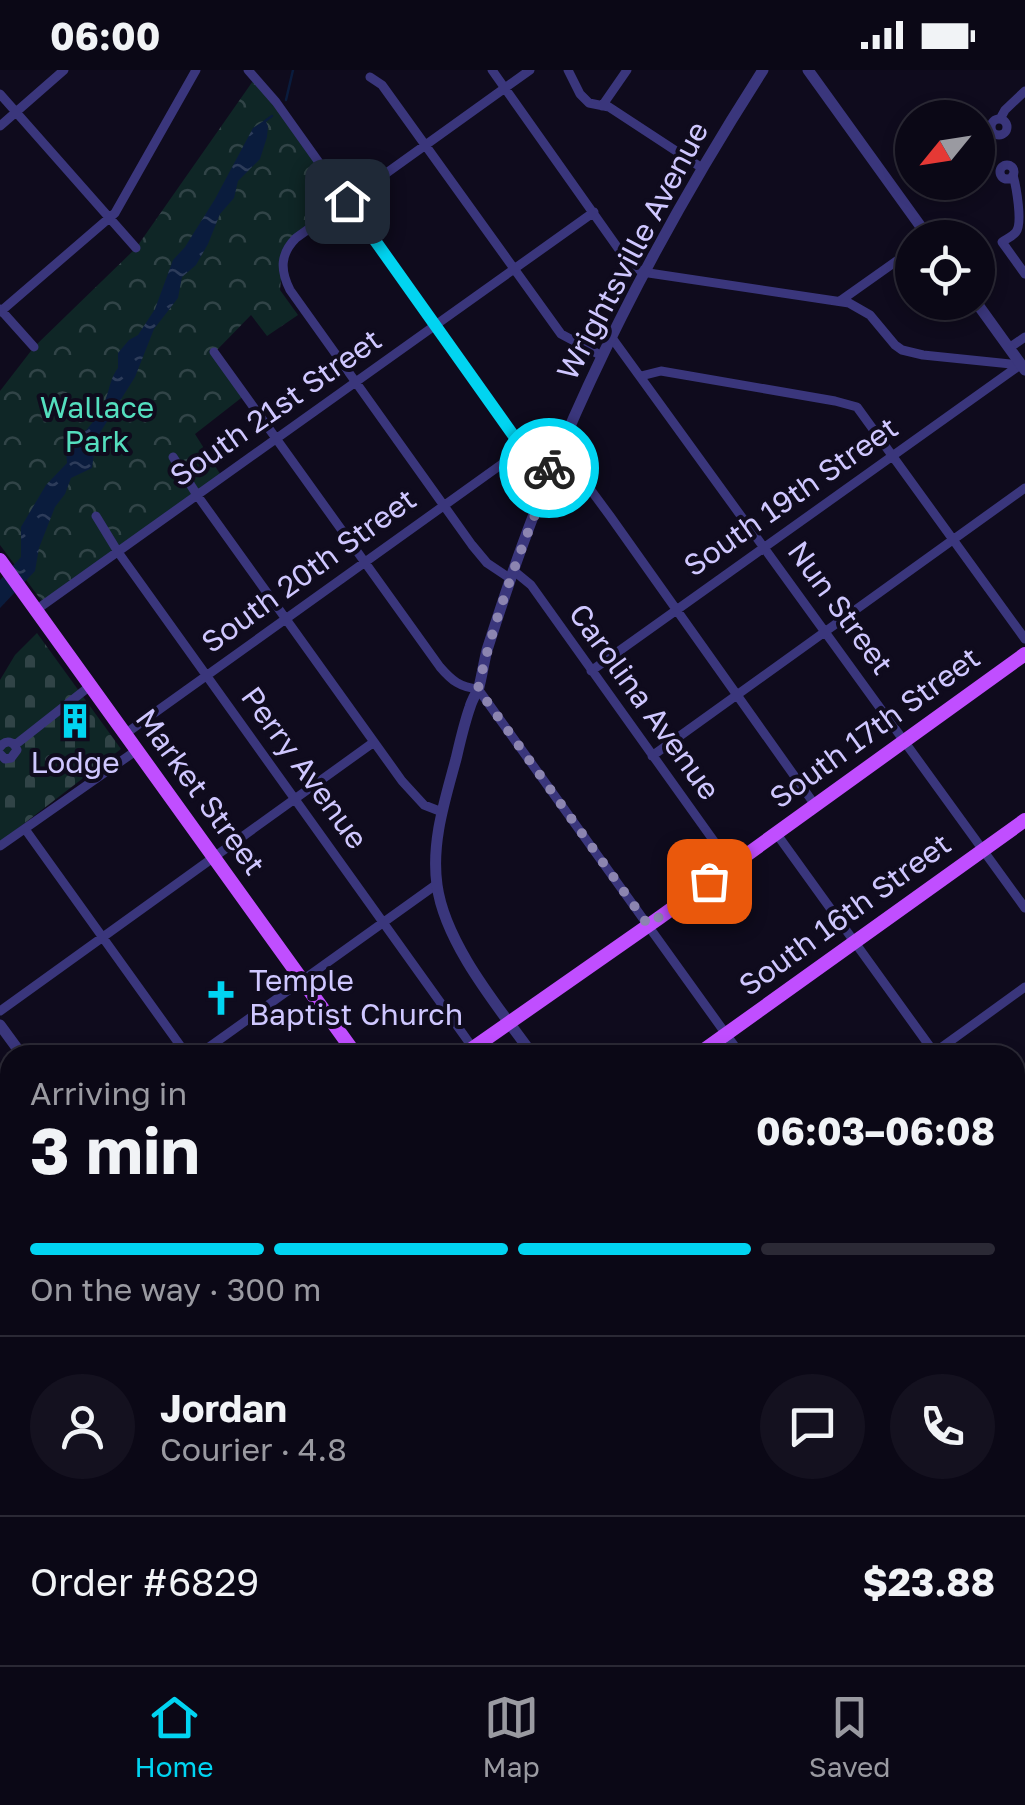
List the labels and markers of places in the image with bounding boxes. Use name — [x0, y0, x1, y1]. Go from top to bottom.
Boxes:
pin — [305, 159, 390, 244]
building icon: Lodge — [56, 702, 94, 740]
place label: Lodge — [30, 744, 120, 780]
pin — [667, 839, 752, 924]
place label: Temple Baptist Church — [249, 962, 463, 1032]
church icon: Temple Baptist Church — [202, 979, 240, 1017]

